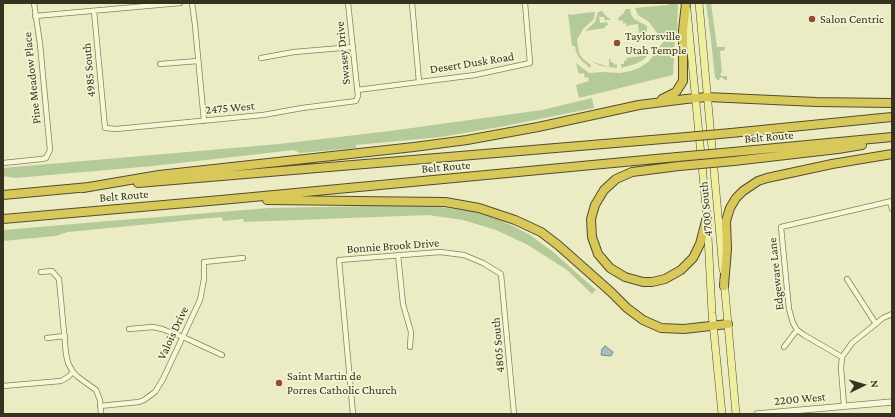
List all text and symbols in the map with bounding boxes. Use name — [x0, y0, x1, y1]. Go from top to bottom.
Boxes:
place label: Salon Centric — [820, 12, 884, 26]
marker: Salon Centric — [807, 14, 817, 24]
street label: Swasey Drive — [333, 21, 353, 85]
place label: Taylorsville Utah Temple — [625, 29, 687, 57]
street label: Pine Meadow Place — [20, 31, 44, 125]
marker: Taylorsville Utah Temple — [612, 38, 622, 48]
street label: 4985 South — [79, 42, 99, 98]
street label: Desert Dusk Road — [429, 49, 515, 77]
street label: 2475 West — [205, 99, 255, 117]
street label: Belt Route — [744, 128, 794, 146]
street label: Belt Route — [421, 158, 471, 176]
street label: 4700 South — [696, 181, 716, 237]
street label: Belt Route — [99, 187, 149, 205]
street label: Bonnie Brook Drive — [346, 236, 440, 256]
street label: Edgeware Lane — [765, 237, 787, 311]
street label: Valois Drive — [154, 304, 192, 362]
street label: 4805 South — [488, 317, 508, 373]
north arrow — [843, 365, 883, 405]
place label: Saint Martin de Porres Catholic Church — [287, 369, 397, 397]
marker: Saint Martin de Porres Catholic Church — [274, 378, 284, 388]
text: N — [869, 380, 881, 388]
street label: 2200 West — [774, 390, 826, 408]

